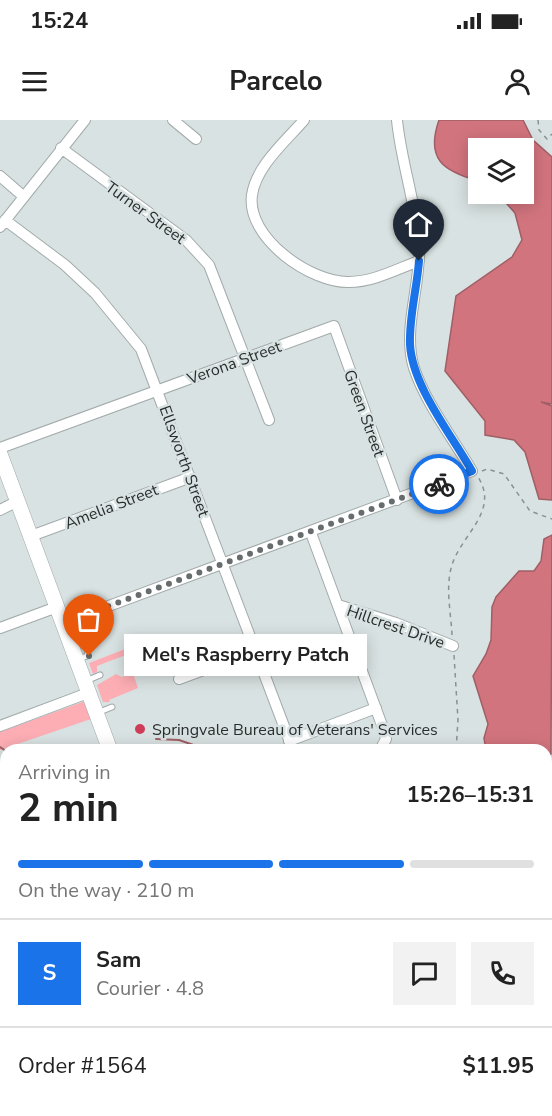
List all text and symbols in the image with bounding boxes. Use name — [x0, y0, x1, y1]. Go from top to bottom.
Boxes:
text: 15:24 — [30, 6, 88, 36]
text: Parcelo — [229, 63, 323, 100]
icon: menu — [18, 65, 51, 98]
icon: person — [501, 65, 534, 98]
map controls — [468, 138, 534, 204]
button: layers — [468, 138, 534, 204]
street label: Turner Street — [101, 176, 190, 250]
pin — [393, 199, 444, 261]
icon: home — [402, 208, 435, 241]
street label: Verona Street — [183, 336, 285, 390]
street label: Green Street — [338, 367, 390, 460]
street label: Ellsworth Street — [154, 403, 215, 520]
courier — [409, 454, 469, 514]
icon: bike — [423, 468, 456, 501]
street label: Amelia Street — [61, 479, 162, 535]
pin — [63, 594, 114, 656]
street label: Hillcrest Drive — [344, 600, 448, 654]
icon: bag — [72, 603, 105, 636]
callout: Mel's Raspberry Patch — [125, 635, 368, 677]
text: Mel's Raspberry Patch — [142, 641, 349, 668]
place label: Springvale Bureau of Veterans' Services — [152, 719, 438, 741]
marker: Springvale Bureau of Veterans' Services — [133, 722, 147, 736]
text: Arriving in — [18, 759, 111, 786]
text: 15:26–15:31 — [406, 780, 534, 810]
text: 2 min — [18, 782, 119, 835]
text: On the way · 210 m — [18, 877, 194, 904]
button: chat — [393, 942, 456, 1005]
button: phone — [471, 942, 534, 1005]
text: Sam — [96, 945, 141, 975]
text: S — [43, 958, 56, 988]
text: Courier · 4.8 — [96, 975, 204, 1002]
text: Order #1564 — [18, 1051, 147, 1081]
text: $11.95 — [463, 1051, 534, 1081]

